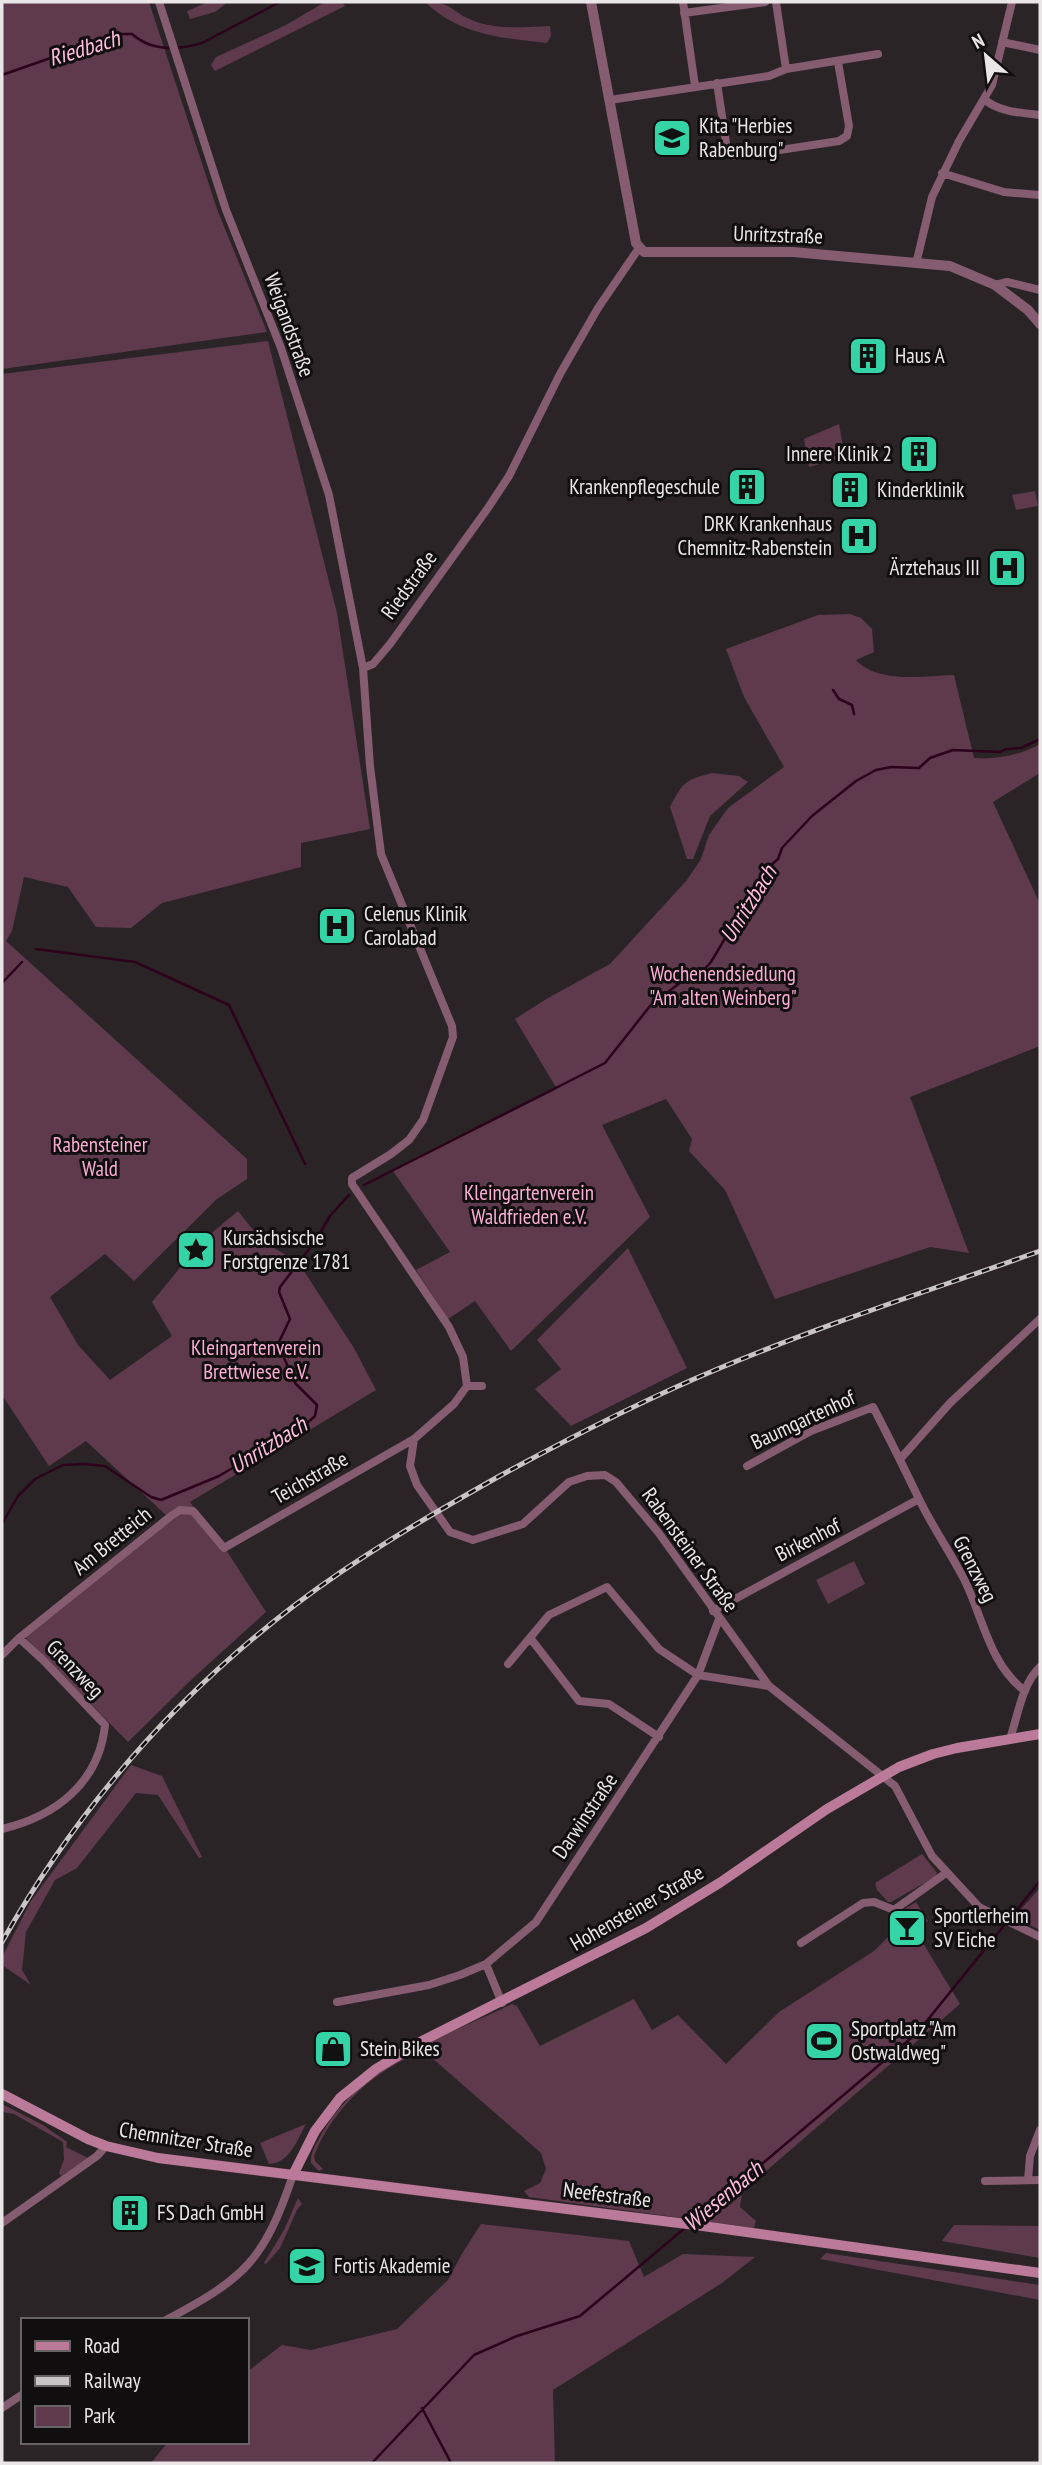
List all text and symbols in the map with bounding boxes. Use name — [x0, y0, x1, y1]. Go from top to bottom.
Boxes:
north arrow — [951, 21, 1021, 91]
water label: Riedbach — [45, 22, 125, 72]
text: N — [968, 28, 988, 54]
place label: Kita "Herbies Rabenburg" — [699, 112, 792, 163]
school or university icon: Kita "Herbies Rabenburg" — [651, 117, 693, 159]
street label: Unritzstraße — [733, 219, 823, 250]
street label: Weigandstraße — [258, 269, 321, 380]
building icon: Haus A — [847, 335, 889, 377]
place label: Haus A — [895, 342, 945, 369]
building icon: Innere Klinik 2 — [898, 433, 940, 475]
place label: Innere Klinik 2 — [786, 440, 892, 467]
building icon: Krankenpflegeschule — [726, 466, 768, 508]
building icon: Kinderklinik — [829, 469, 871, 511]
place label: Krankenpflegeschule — [569, 473, 720, 500]
place label: Kinderklinik — [877, 476, 964, 503]
place label: DRK Krankenhaus Chemnitz-Rabenstein — [678, 510, 832, 561]
hospital icon: DRK Krankenhaus Chemnitz-Rabenstein — [838, 515, 880, 557]
street label: Riedstraße — [375, 545, 443, 624]
hospital icon: Ärztehaus III — [986, 547, 1028, 589]
place label: Ärztehaus III — [889, 554, 980, 581]
water label: Unritzbach — [713, 858, 784, 948]
place label: Celenus Klinik Carolabad — [364, 900, 467, 951]
hospital icon: Celenus Klinik Carolabad — [316, 905, 358, 947]
park label: Wochenendsiedlung "Am alten Weinberg" — [649, 960, 797, 1011]
park label: Rabensteiner Wald — [52, 1131, 148, 1182]
park label: Kleingartenverein Waldfrieden e.V. — [464, 1179, 594, 1230]
place label: Kursächsische Forstgrenze 1781 — [223, 1224, 350, 1275]
place icon: Kursächsische Forstgrenze 1781 — [175, 1229, 217, 1271]
park label: Kleingartenverein Brettwiese e.V. — [191, 1334, 321, 1385]
street label: Baumgartenhof — [746, 1383, 860, 1455]
water label: Unritzbach — [224, 1409, 313, 1480]
street label: Teichstraße — [267, 1445, 352, 1510]
street label: Rabensteiner Straße — [636, 1482, 745, 1617]
street label: Am Bretteich — [67, 1501, 157, 1581]
street label: Birkenhof — [771, 1511, 845, 1567]
street label: Grenzweg — [947, 1531, 1004, 1607]
street label: Grenzweg — [41, 1634, 110, 1704]
street label: Darwinstraße — [546, 1768, 623, 1864]
street label: Hohensteiner Straße — [565, 1859, 708, 1957]
place label: Sportlerheim SV Eiche — [934, 1902, 1029, 1953]
bar icon: Sportlerheim SV Eiche — [886, 1907, 928, 1949]
place label: Sportplatz "Am Ostwaldweg" — [851, 2015, 956, 2066]
sports icon: Sportplatz "Am Ostwaldweg" — [803, 2020, 845, 2062]
shop icon: Stein Bikes — [312, 2028, 354, 2070]
place label: Stein Bikes — [360, 2035, 440, 2062]
street label: Chemnitzer Straße — [117, 2116, 255, 2163]
water label: Wiesenbach — [677, 2153, 770, 2237]
street label: Neefestraße — [562, 2176, 653, 2213]
building icon: FS Dach GmbH — [109, 2192, 151, 2234]
place label: FS Dach GmbH — [157, 2199, 264, 2226]
school or university icon: Fortis Akademie — [286, 2245, 328, 2287]
place label: Fortis Akademie — [334, 2252, 450, 2279]
legend — [21, 2318, 248, 2444]
text: Road — [84, 2332, 120, 2359]
text: Railway — [84, 2367, 141, 2394]
text: Park — [84, 2402, 115, 2429]

